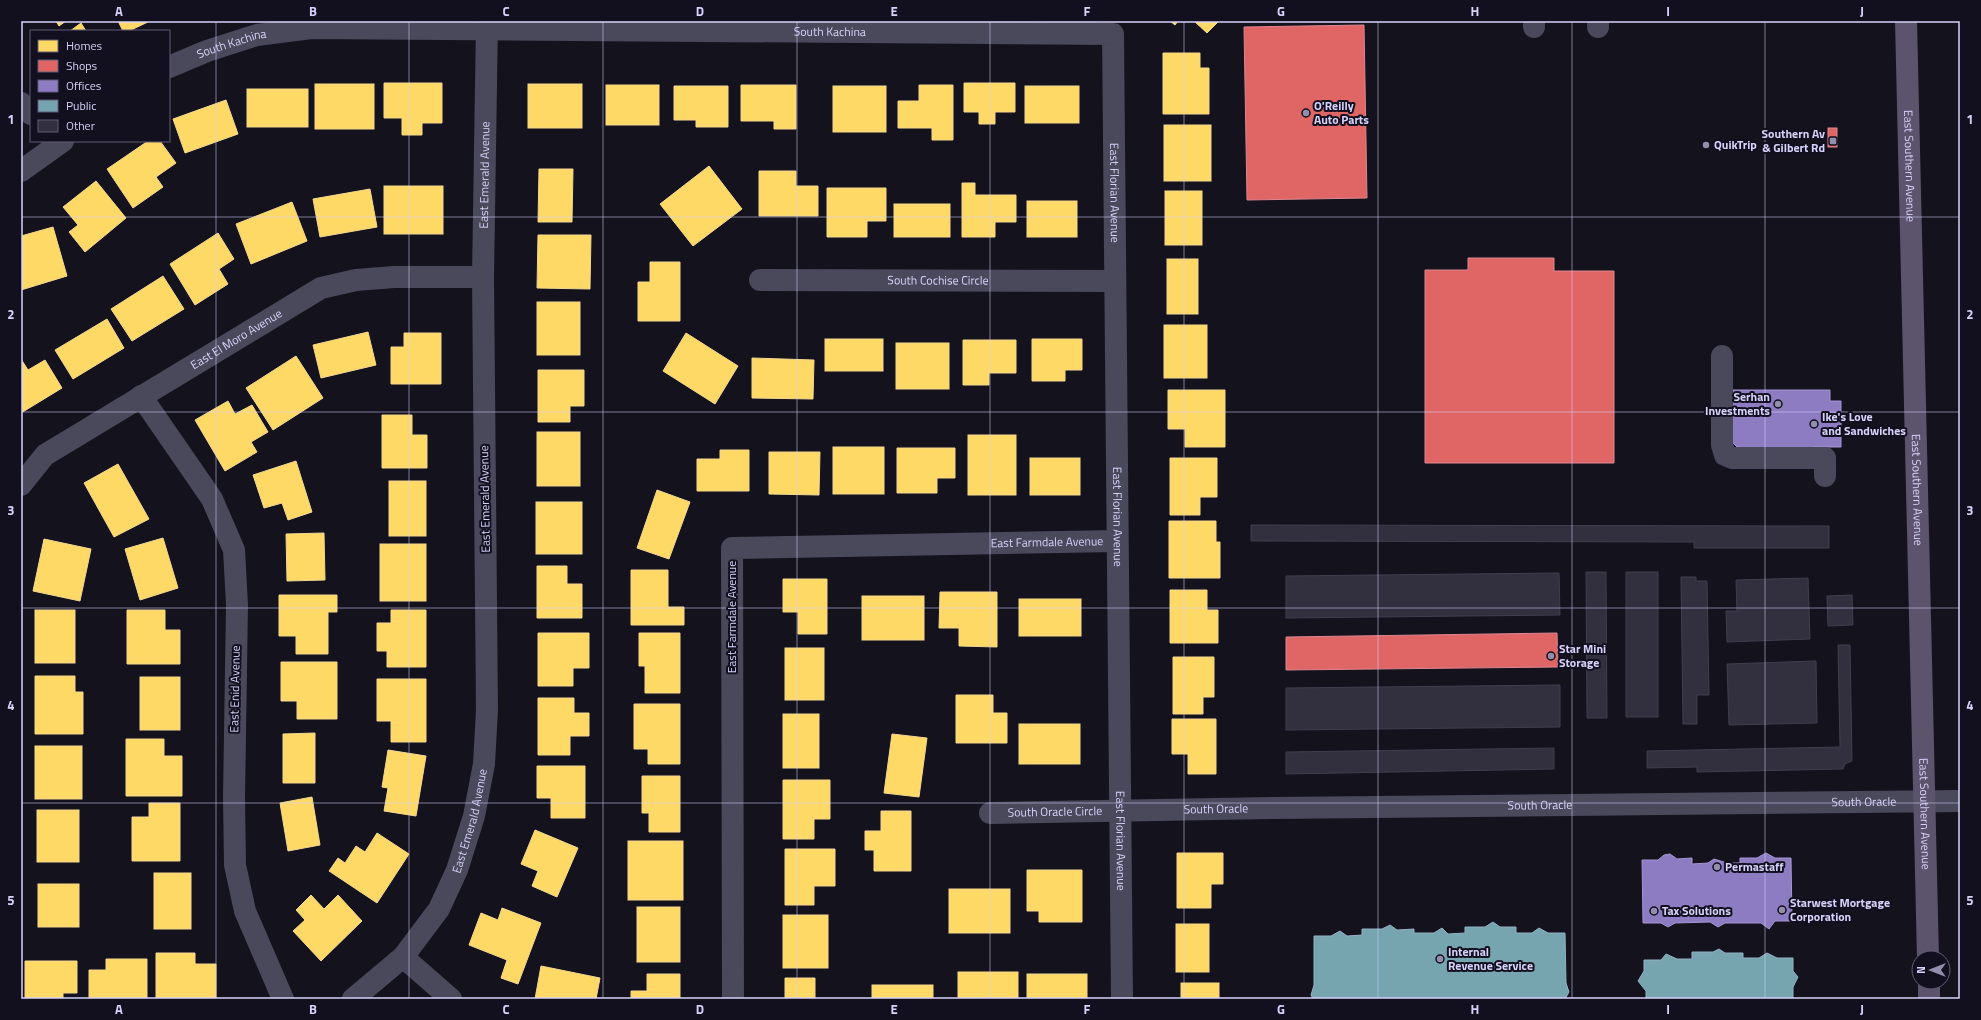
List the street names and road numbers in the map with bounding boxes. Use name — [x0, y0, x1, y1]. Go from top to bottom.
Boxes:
street label: South Kachina — [794, 22, 866, 41]
street label: South Kachina — [194, 24, 267, 63]
street label: East Southern Avenue — [1899, 110, 1921, 222]
street label: East Emerald Avenue — [474, 121, 494, 229]
street label: East Florian Avenue — [1105, 143, 1125, 243]
street label: South Cochise Circle — [887, 270, 989, 290]
street label: East El Moro Avenue — [187, 304, 285, 374]
street label: East Southern Avenue — [1907, 434, 1928, 546]
street label: East Emerald Avenue — [474, 445, 495, 553]
street label: East Florian Avenue — [1108, 467, 1128, 567]
street label: East Farmdale Avenue — [990, 531, 1103, 552]
street label: East Farmdale Avenue — [722, 561, 741, 673]
street label: East Enid Avenue — [224, 645, 245, 733]
street label: East Southern Avenue — [1914, 758, 1936, 870]
street label: East Emerald Avenue — [447, 767, 492, 876]
street label: East Florian Avenue — [1111, 791, 1131, 891]
street label: South Oracle — [1831, 792, 1896, 811]
street label: South Oracle — [1507, 795, 1572, 815]
street label: South Oracle — [1183, 798, 1248, 819]
street label: South Oracle Circle — [1007, 801, 1102, 822]

